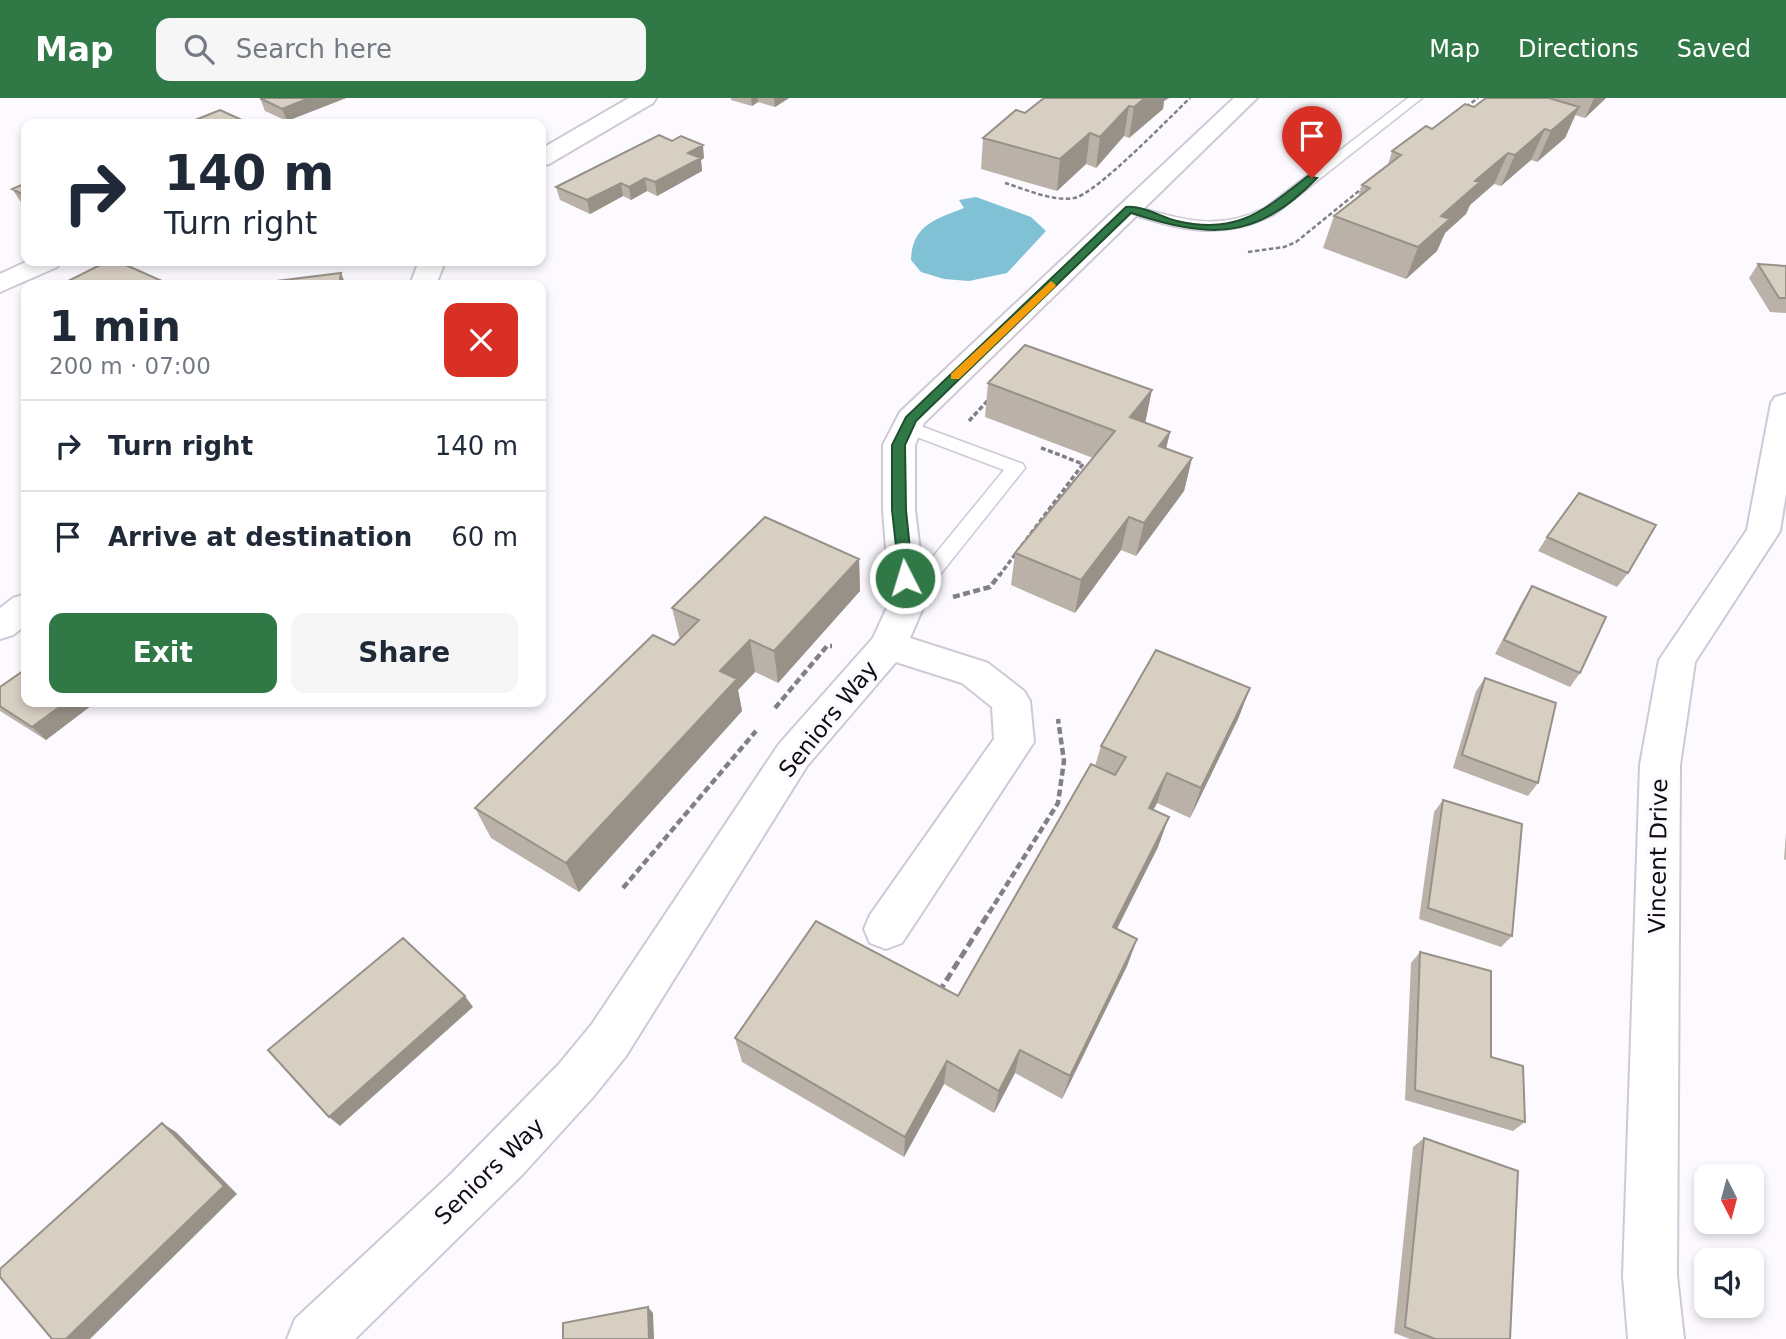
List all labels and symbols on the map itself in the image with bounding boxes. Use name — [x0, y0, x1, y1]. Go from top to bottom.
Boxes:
pin — [1282, 106, 1342, 178]
position arrow — [868, 541, 942, 615]
street label: Seniors Way — [773, 656, 883, 782]
street label: Vincent Drive — [1644, 778, 1672, 934]
street label: Seniors Way — [429, 1112, 549, 1230]
north arrow — [1694, 1164, 1764, 1234]

